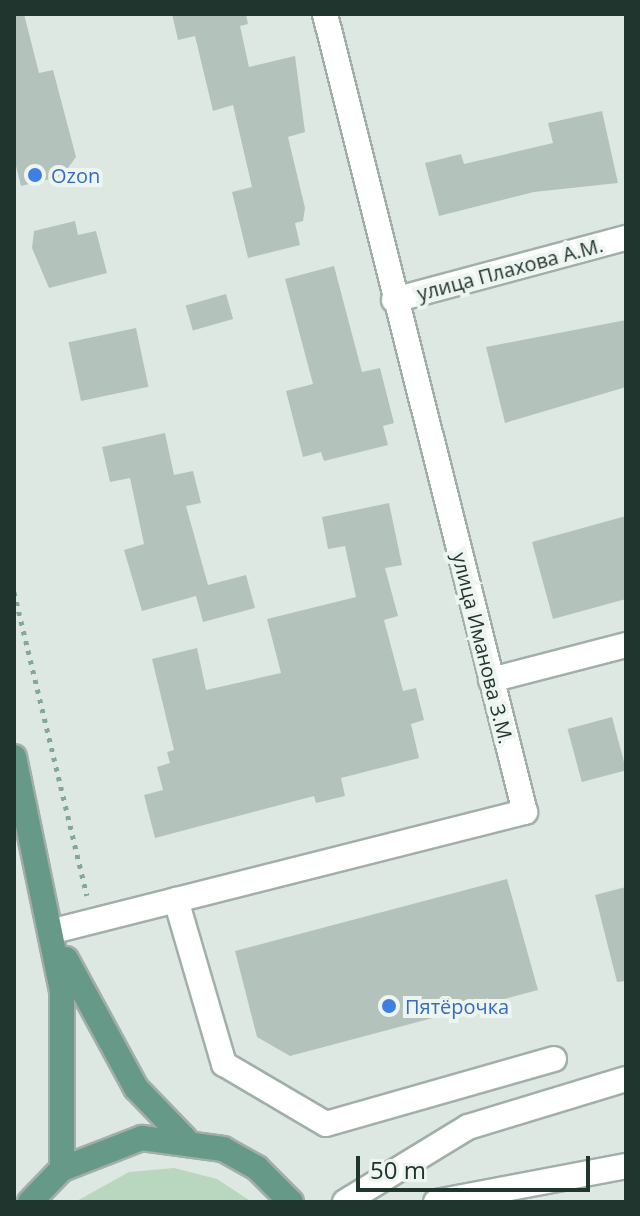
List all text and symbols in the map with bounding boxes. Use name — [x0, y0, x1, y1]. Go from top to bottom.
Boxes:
place label: Ozon — [51, 163, 100, 187]
marker: Ozon — [26, 166, 44, 184]
street label: улица Плахова А.М. — [414, 233, 606, 305]
street label: улица Иманова З.М. — [448, 550, 518, 746]
place label: Пятёрочка — [405, 994, 509, 1018]
marker: Пятёрочка — [380, 997, 398, 1015]
scale bar — [360, 1140, 594, 1190]
text: 50 m — [370, 1153, 426, 1186]

